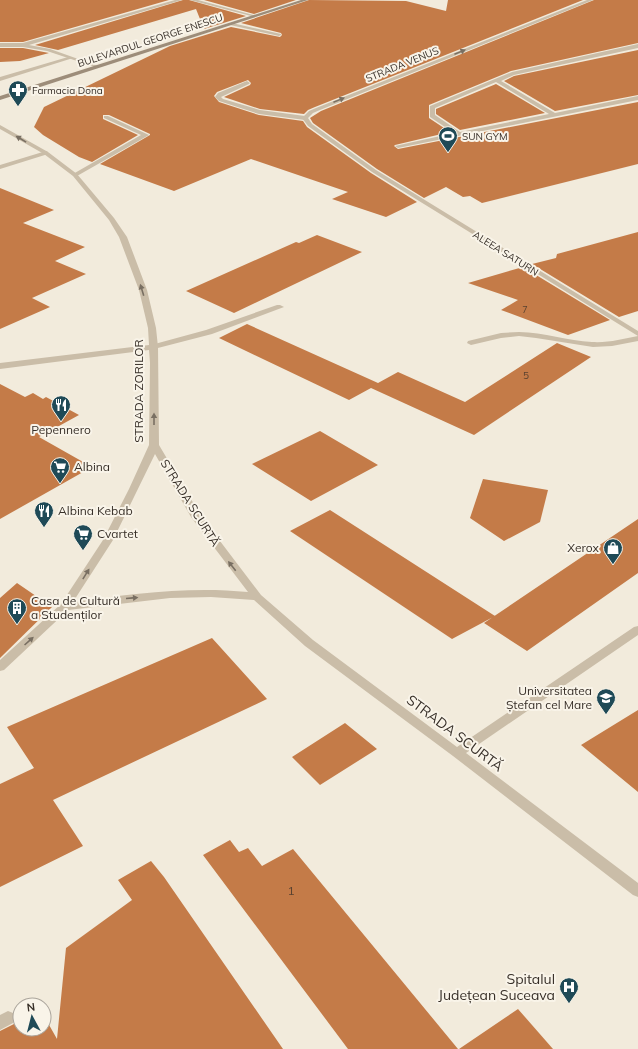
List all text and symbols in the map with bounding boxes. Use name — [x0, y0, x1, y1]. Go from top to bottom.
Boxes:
street label: BULEVARDUL GEORGE ENESCU — [76, 11, 224, 70]
street label: STRADA VENUS — [364, 44, 441, 85]
one-way arrow — [454, 49, 465, 55]
pharmacy icon: Farmacia Dona — [7, 79, 29, 107]
place label: Farmacia Dona — [32, 84, 103, 97]
one-way arrow — [334, 97, 346, 103]
sports icon: SUN GYM — [437, 125, 459, 153]
place label: SUN GYM — [462, 130, 508, 143]
one-way arrow — [15, 135, 27, 142]
street label: ALEEA SATURN — [471, 228, 541, 279]
one-way arrow — [139, 284, 145, 296]
house number: 7 — [522, 304, 528, 315]
street label: STRADA ZORILOR — [131, 339, 146, 443]
house number: 5 — [523, 369, 529, 382]
restaurant icon: Pepennero — [50, 394, 72, 422]
one-way arrow — [151, 412, 157, 425]
place label: Pepennero — [31, 422, 91, 437]
supermarket icon: Albina — [49, 456, 71, 484]
street label: STRADA SCURTĂ — [158, 456, 223, 549]
place label: Albina — [74, 459, 110, 474]
restaurant icon: Albina Kebab — [33, 500, 55, 528]
place label: Albina Kebab — [58, 503, 133, 518]
supermarket icon: Cvartet — [72, 523, 94, 551]
place label: Cvartet — [97, 526, 138, 541]
shop icon: Xerox — [602, 537, 624, 565]
place label: Xerox — [567, 540, 600, 555]
one-way arrow — [228, 561, 237, 572]
one-way arrow — [83, 568, 90, 580]
place label: Casa de Cultură a Studenților — [31, 593, 120, 623]
one-way arrow — [126, 594, 138, 601]
building icon: Casa de Cultură a Studenților — [6, 597, 28, 625]
one-way arrow — [24, 636, 34, 645]
place label: Universitatea Ștefan cel Mare — [506, 683, 592, 713]
school or university icon: Universitatea Ștefan cel Mare — [595, 687, 617, 715]
street label: STRADA SCURTĂ — [403, 691, 508, 776]
house number: 1 — [287, 883, 295, 898]
place label: Spitalul Județean Suceava — [438, 970, 555, 1004]
hospital icon: Spitalul Județean Suceava — [558, 976, 580, 1004]
north arrow — [12, 997, 52, 1037]
text: N — [26, 1000, 36, 1015]

